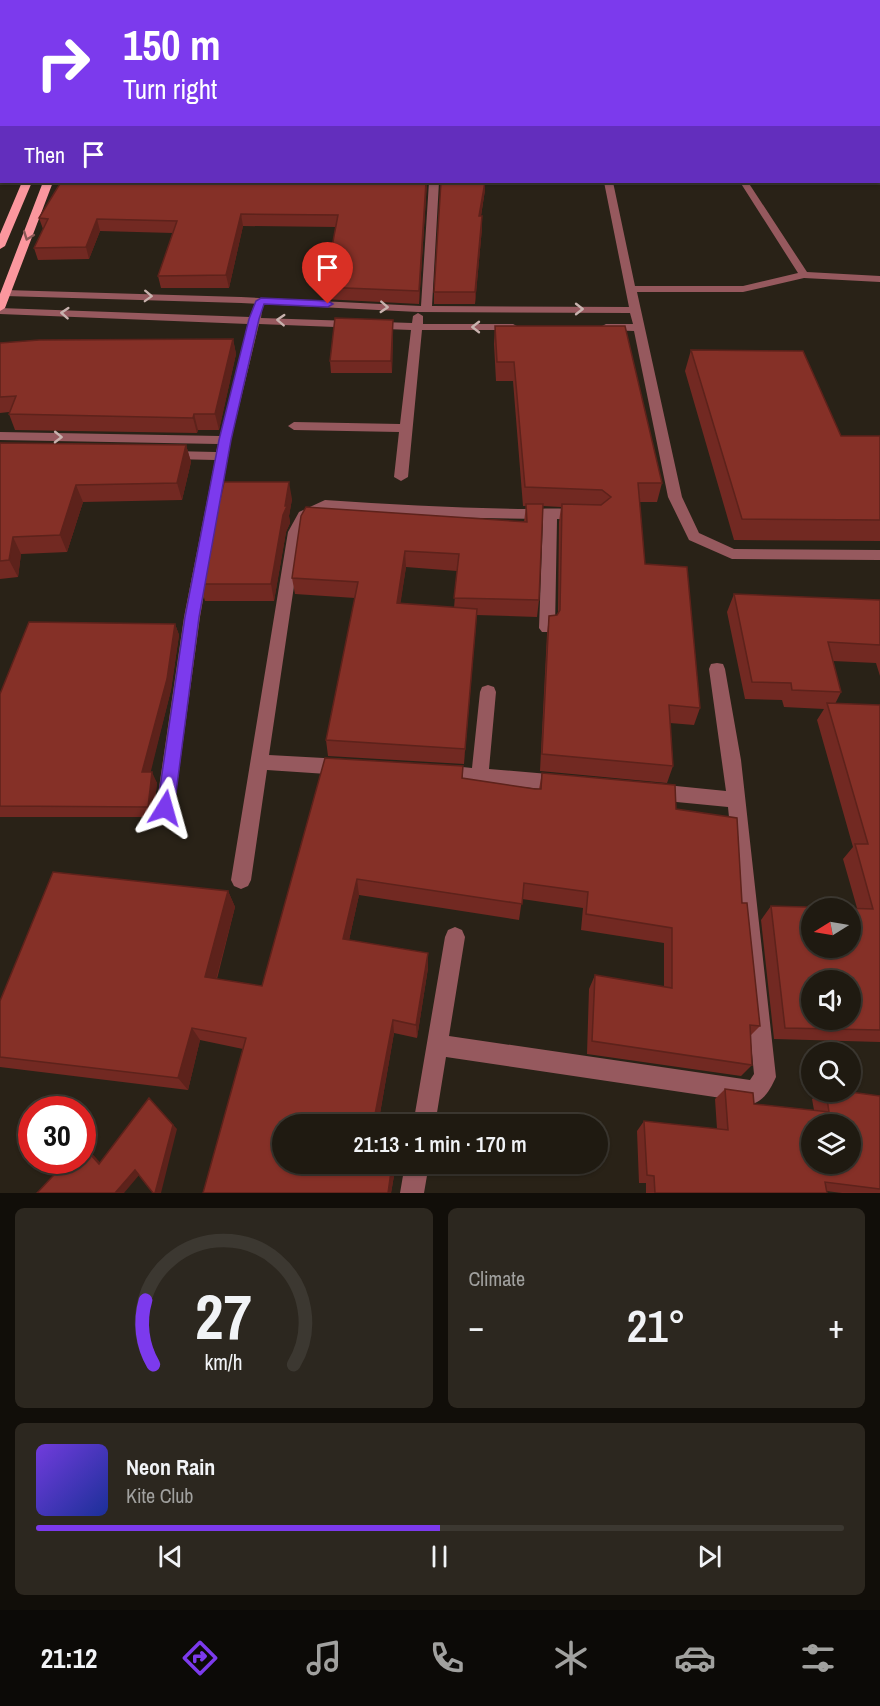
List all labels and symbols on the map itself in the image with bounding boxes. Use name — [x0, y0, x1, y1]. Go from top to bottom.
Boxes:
one-way arrow — [23, 230, 35, 241]
pin — [302, 242, 353, 304]
one-way arrow — [143, 290, 152, 303]
one-way arrow — [380, 301, 389, 314]
one-way arrow — [575, 303, 584, 315]
one-way arrow — [61, 307, 70, 320]
one-way arrow — [276, 314, 285, 327]
one-way arrow — [471, 321, 480, 333]
one-way arrow — [54, 431, 63, 443]
position arrow — [133, 776, 197, 840]
north arrow — [801, 898, 861, 958]
speed limit sign: 30 — [18, 1096, 96, 1174]

